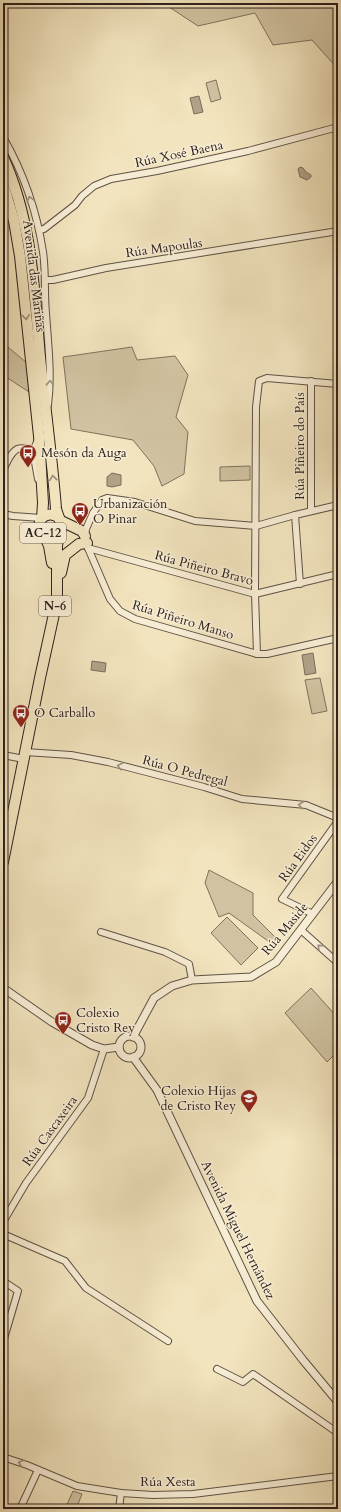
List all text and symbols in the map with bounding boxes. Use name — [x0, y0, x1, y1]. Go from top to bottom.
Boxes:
street label: Rúa Xosé Baena — [133, 136, 225, 172]
one-way arrow — [27, 196, 35, 202]
street label: Avenida das Mariñas — [18, 219, 50, 333]
street label: Rúa Mapoulas — [124, 234, 204, 262]
one-way arrow — [22, 314, 31, 320]
one-way arrow — [46, 380, 54, 386]
street label: Rúa Piñeiro do País — [291, 392, 309, 500]
bus stop icon: Mesón da Auga — [18, 443, 38, 468]
place label: Mesón da Auga — [41, 444, 127, 462]
one-way arrow — [49, 475, 58, 481]
place label: Urbanización O Pinar — [93, 495, 168, 528]
bus stop icon: Urbanización O Pinar — [70, 501, 90, 526]
road number: AC-12 — [20, 523, 66, 543]
street label: Rúa Piñeiro Bravo — [153, 546, 255, 590]
road number: N-6 — [39, 596, 71, 616]
street label: Rúa Piñeiro Manso — [130, 596, 236, 644]
bus stop icon: O Carballo — [11, 703, 31, 728]
place label: O Carballo — [34, 704, 95, 722]
street label: Rúa O Pedregal — [140, 751, 230, 791]
one-way arrow — [117, 762, 124, 770]
one-way arrow — [298, 801, 305, 810]
street label: Rúa Eidos — [274, 830, 322, 886]
street label: Rúa Maside — [258, 899, 312, 959]
one-way arrow — [317, 944, 324, 951]
place label: Colexio Cristo Rey — [76, 1004, 135, 1037]
bus stop icon: Colexio Cristo Rey — [53, 1010, 73, 1035]
place label: Colexio Hijas de Cristo Rey — [161, 1082, 236, 1115]
school or university icon: Colexio Hijas de Cristo Rey — [239, 1088, 259, 1113]
street label: Rúa Cascaxeira — [18, 1092, 82, 1170]
street label: Avenida Miguel Hernández — [197, 1158, 280, 1303]
one-way arrow — [17, 1459, 24, 1468]
street label: Rúa Xesta — [140, 1473, 196, 1491]

